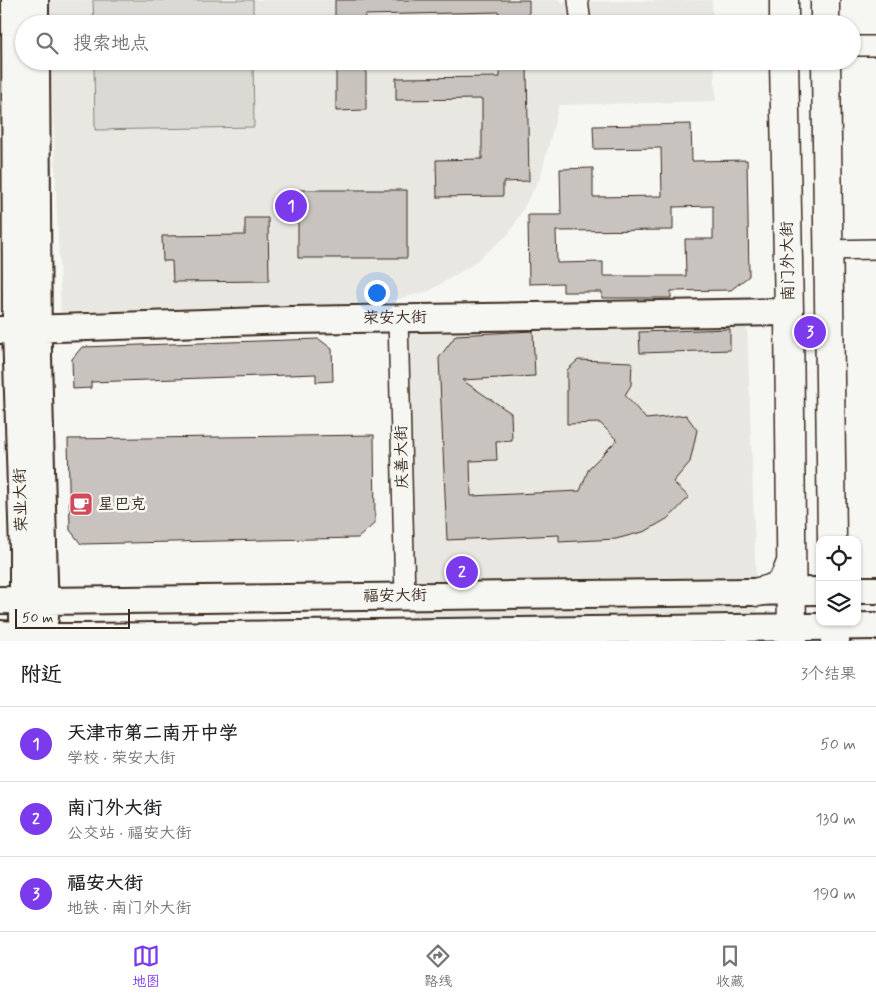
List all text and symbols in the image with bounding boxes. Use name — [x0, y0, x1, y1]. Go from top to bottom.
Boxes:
search box — [15, 15, 861, 70]
icon: search — [33, 29, 61, 57]
text: 搜索地点 — [73, 31, 149, 56]
pin: 1 — [275, 187, 307, 225]
street label: 南门外大街 — [777, 221, 799, 301]
your location — [364, 280, 390, 306]
street label: 荣安大街 — [363, 307, 427, 329]
pin: 3 — [794, 313, 826, 351]
street label: 庆善大街 — [391, 425, 413, 489]
street label: 荣业大街 — [9, 468, 33, 532]
cafe icon: 星巴克 — [68, 491, 94, 517]
place label: 星巴克 — [98, 494, 146, 515]
map controls — [816, 536, 861, 626]
button: locate — [816, 536, 861, 581]
pin: 2 — [446, 553, 478, 591]
button: layers — [816, 581, 861, 626]
street label: 福安大街 — [363, 585, 427, 607]
scale bar — [15, 606, 130, 629]
text: 50 m — [22, 609, 53, 627]
text: 附近 — [20, 661, 62, 689]
text: 3个结果 — [801, 664, 856, 685]
text: 天津市第二南开中学 — [67, 721, 238, 746]
text: 1 — [32, 734, 40, 755]
text: 50 m — [820, 734, 856, 755]
text: 学校 · 荣安大街 — [67, 748, 175, 769]
text: 南门外大街 — [67, 796, 162, 821]
text: 2 — [32, 809, 40, 830]
text: 130 m — [815, 809, 856, 830]
text: 公交站 · 福安大街 — [67, 823, 191, 844]
text: 福安大街 — [67, 871, 143, 896]
text: 3 — [32, 884, 40, 905]
text: 190 m — [813, 884, 856, 905]
text: 地铁 · 南门外大街 — [67, 898, 191, 919]
tab: 地图 — [132, 942, 160, 991]
tab: 路线 — [424, 942, 452, 991]
tab: 收藏 — [716, 942, 744, 991]

